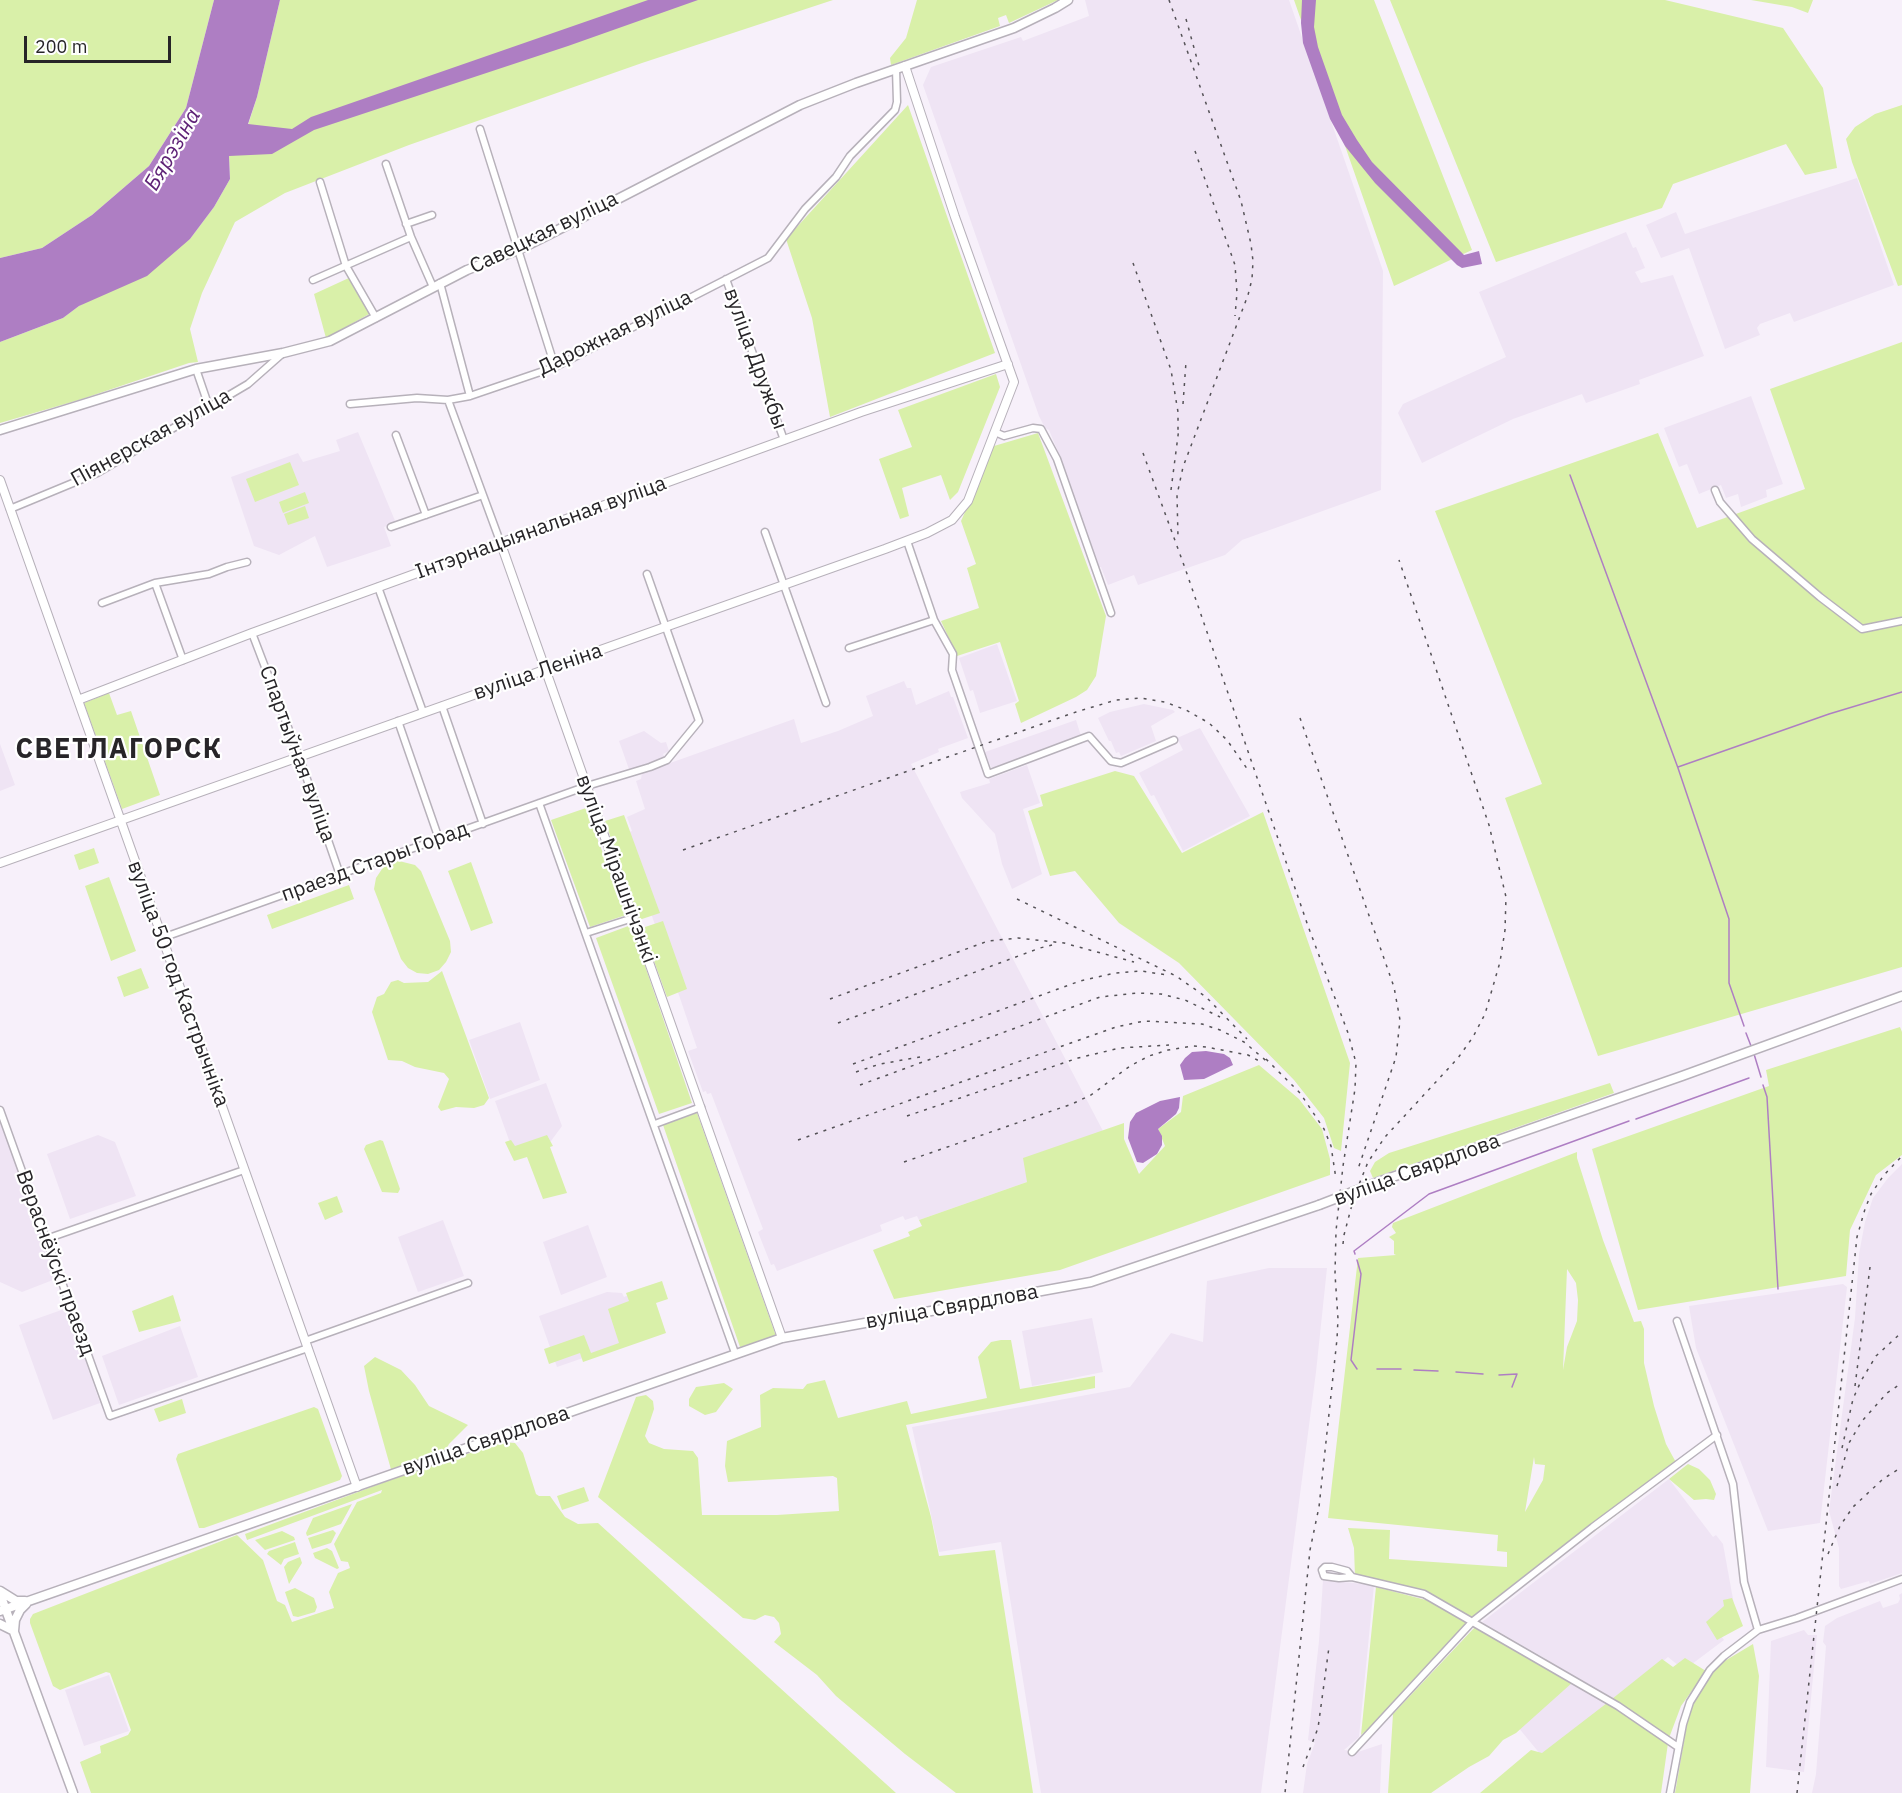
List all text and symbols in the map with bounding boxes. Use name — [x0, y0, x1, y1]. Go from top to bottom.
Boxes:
scale bar — [27, 24, 174, 62]
text: 200 m — [35, 35, 87, 58]
water label: Бярэзіна — [139, 104, 207, 196]
street label: Савецкая вуліца — [466, 186, 622, 280]
street label: Дарожная вуліца — [534, 285, 696, 381]
street label: вуліца Дружбы — [718, 285, 792, 433]
street label: Піянерская вуліца — [67, 384, 235, 492]
street label: Інтэрнацыянальная вуліца — [412, 471, 670, 585]
street label: вуліца Леніна — [470, 638, 606, 706]
street label: Спартыўная вуліца — [253, 662, 341, 846]
district label: СВЕТЛАГОРСК — [15, 734, 223, 766]
street label: вуліца Мірашнічэнкі — [570, 771, 662, 967]
street label: праезд Стары Горад — [278, 816, 472, 908]
street label: вуліца 50 год Кастрычніка — [122, 857, 234, 1111]
street label: вуліца Свярдлова — [1331, 1128, 1503, 1212]
street label: Вераснёўскі праезд — [10, 1167, 100, 1359]
street label: вуліца Свярдлова — [864, 1279, 1040, 1335]
street label: вуліца Свярдлова — [399, 1401, 573, 1481]

